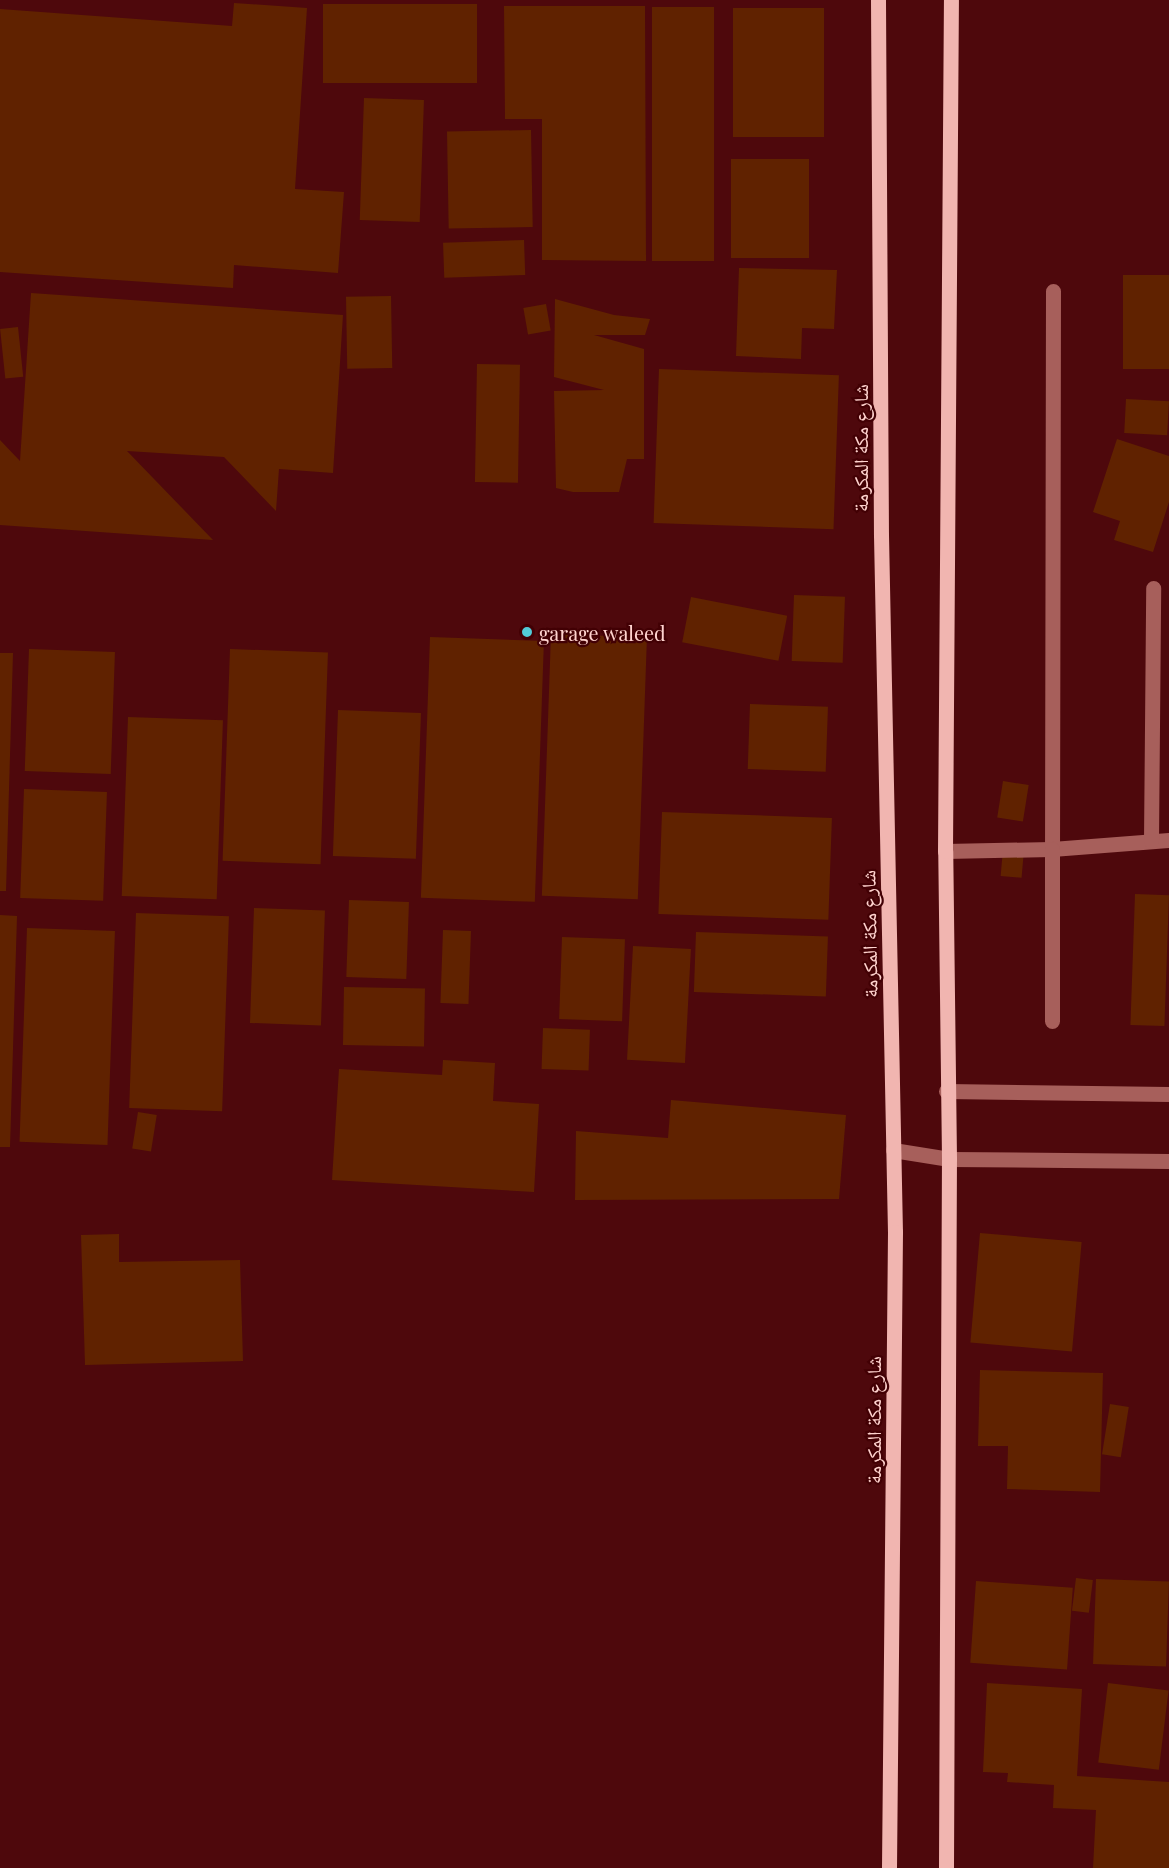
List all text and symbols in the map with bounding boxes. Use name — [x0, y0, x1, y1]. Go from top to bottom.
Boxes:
street label: شارع مكة المكرمة — [847, 384, 871, 512]
place label: garage waleed — [539, 620, 666, 644]
marker: garage waleed — [520, 625, 534, 639]
street label: شارع مكة المكرمة — [855, 870, 881, 998]
street label: شارع مكة المكرمة — [860, 1356, 884, 1484]

